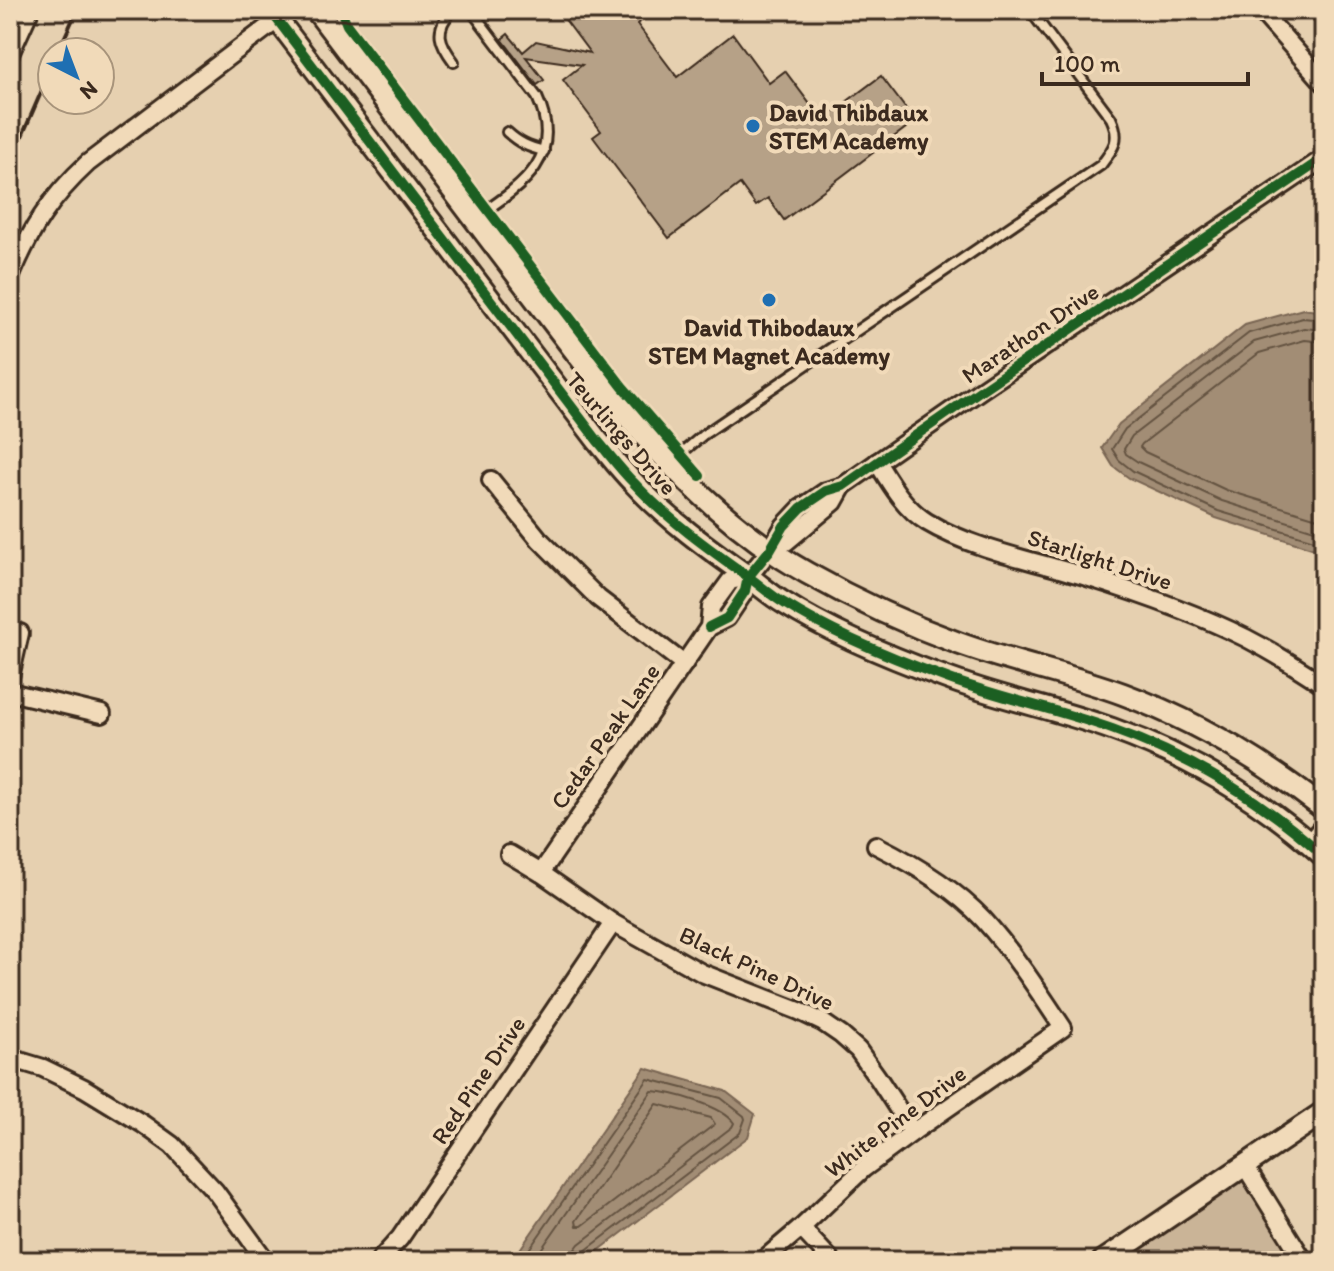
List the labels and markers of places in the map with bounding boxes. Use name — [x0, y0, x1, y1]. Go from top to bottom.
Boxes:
place label: David Thibdaux STEM Academy — [769, 98, 929, 156]
marker: David Thibdaux STEM Academy — [744, 117, 762, 135]
marker: David Thibodaux STEM Magnet Academy — [760, 291, 778, 309]
place label: David Thibodaux STEM Magnet Academy — [648, 313, 890, 371]

